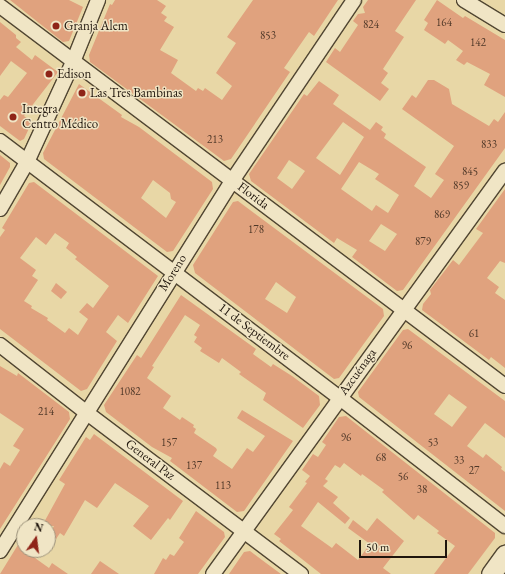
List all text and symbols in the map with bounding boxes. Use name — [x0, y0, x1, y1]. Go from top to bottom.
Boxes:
house number: 164 — [436, 15, 452, 29]
house number: 824 — [363, 17, 379, 31]
place label: Granja Alem — [64, 18, 128, 34]
marker: Granja Alem — [51, 21, 61, 31]
house number: 853 — [260, 28, 276, 42]
house number: 142 — [470, 35, 486, 49]
place label: Edison — [57, 66, 91, 82]
marker: Edison — [44, 69, 54, 79]
place label: Las Tres Bambinas — [90, 85, 182, 101]
marker: Las Tres Bambinas — [77, 88, 87, 98]
place label: Integra Centro Médico — [22, 102, 98, 133]
marker: Integra Centro Médico — [7, 111, 19, 123]
house number: 213 — [207, 132, 223, 146]
house number: 833 — [481, 137, 497, 151]
house number: 845 — [462, 164, 478, 178]
house number: 859 — [453, 178, 469, 192]
street label: Florida — [234, 179, 272, 213]
house number: 869 — [434, 207, 450, 221]
house number: 178 — [248, 222, 264, 236]
house number: 879 — [415, 234, 431, 248]
street label: Moreno — [156, 252, 190, 294]
street label: 11 de Septiembre — [215, 300, 293, 364]
house number: 61 — [469, 326, 479, 340]
house number: 96 — [402, 338, 412, 352]
street label: Azcuénaga — [336, 346, 380, 398]
house number: 1082 — [119, 384, 141, 398]
house number: 214 — [38, 404, 54, 418]
house number: 96 — [341, 430, 351, 444]
house number: 157 — [161, 435, 177, 449]
house number: 53 — [428, 435, 438, 449]
street label: General Paz — [122, 436, 178, 484]
house number: 68 — [376, 450, 386, 464]
house number: 33 — [454, 453, 464, 467]
house number: 137 — [186, 458, 202, 472]
house number: 27 — [469, 463, 479, 477]
house number: 56 — [398, 469, 408, 483]
house number: 113 — [215, 478, 231, 492]
house number: 38 — [417, 482, 427, 496]
north arrow — [16, 518, 56, 558]
text: N — [33, 519, 45, 535]
scale bar — [361, 532, 449, 558]
text: 50 m — [366, 539, 389, 555]

